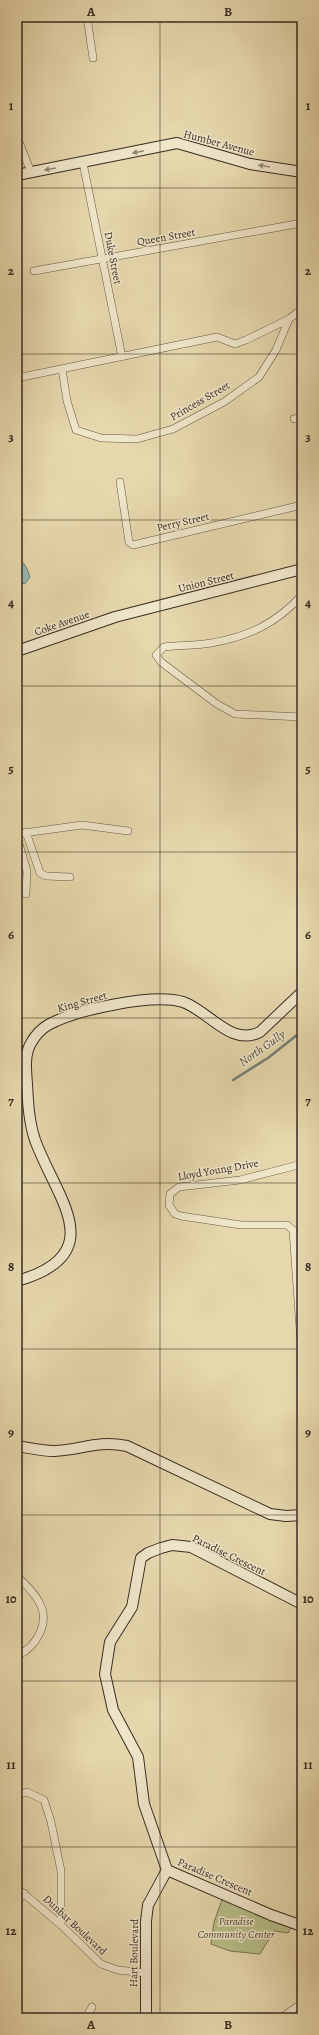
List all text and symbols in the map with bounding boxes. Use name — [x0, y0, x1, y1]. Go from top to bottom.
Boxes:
text: A — [86, 3, 96, 20]
text: B — [224, 3, 232, 20]
text: 1 — [9, 97, 14, 114]
text: 1 — [306, 97, 311, 114]
street label: Humber Avenue — [182, 126, 256, 160]
one-way arrow — [131, 149, 144, 155]
one-way arrow — [257, 163, 270, 169]
one-way arrow — [44, 166, 56, 172]
street label: Queen Street — [136, 224, 197, 249]
street label: Duke Street — [101, 231, 125, 286]
text: 2 — [8, 262, 15, 279]
text: 2 — [305, 262, 312, 279]
street label: Princess Street — [167, 378, 233, 424]
text: 3 — [8, 428, 14, 445]
text: 3 — [305, 428, 311, 445]
street label: Perry Street — [155, 509, 211, 535]
street label: Union Street — [176, 568, 236, 596]
text: 4 — [8, 594, 14, 611]
text: 4 — [305, 594, 311, 611]
street label: Coke Avenue — [32, 607, 92, 639]
text: 5 — [8, 760, 14, 777]
text: 5 — [305, 760, 311, 777]
text: 6 — [8, 926, 14, 943]
text: 6 — [305, 926, 311, 943]
street label: King Street — [56, 988, 109, 1016]
water label: North Gully — [236, 1026, 289, 1070]
text: 7 — [8, 1092, 14, 1109]
text: 7 — [305, 1092, 311, 1109]
street label: Lloyd Young Drive — [176, 1156, 260, 1184]
text: 8 — [8, 1258, 14, 1275]
text: 8 — [305, 1258, 311, 1275]
text: 9 — [8, 1424, 14, 1441]
text: 9 — [305, 1424, 311, 1441]
street label: Paradise Crescent — [190, 1531, 269, 1579]
text: 10 — [5, 1590, 17, 1607]
text: 10 — [302, 1590, 314, 1607]
text: 11 — [6, 1756, 16, 1773]
text: 11 — [303, 1756, 313, 1773]
street label: Paradise Crescent — [175, 1854, 255, 1900]
street label: Dunbar Boulevard — [40, 1891, 110, 1959]
park label: Paradise Community Center — [197, 1914, 276, 1942]
street label: Hart Boulevard — [126, 1918, 142, 1987]
text: 12 — [6, 1922, 17, 1939]
text: 12 — [303, 1922, 314, 1939]
text: A — [86, 2016, 96, 2033]
text: B — [224, 2016, 232, 2033]

